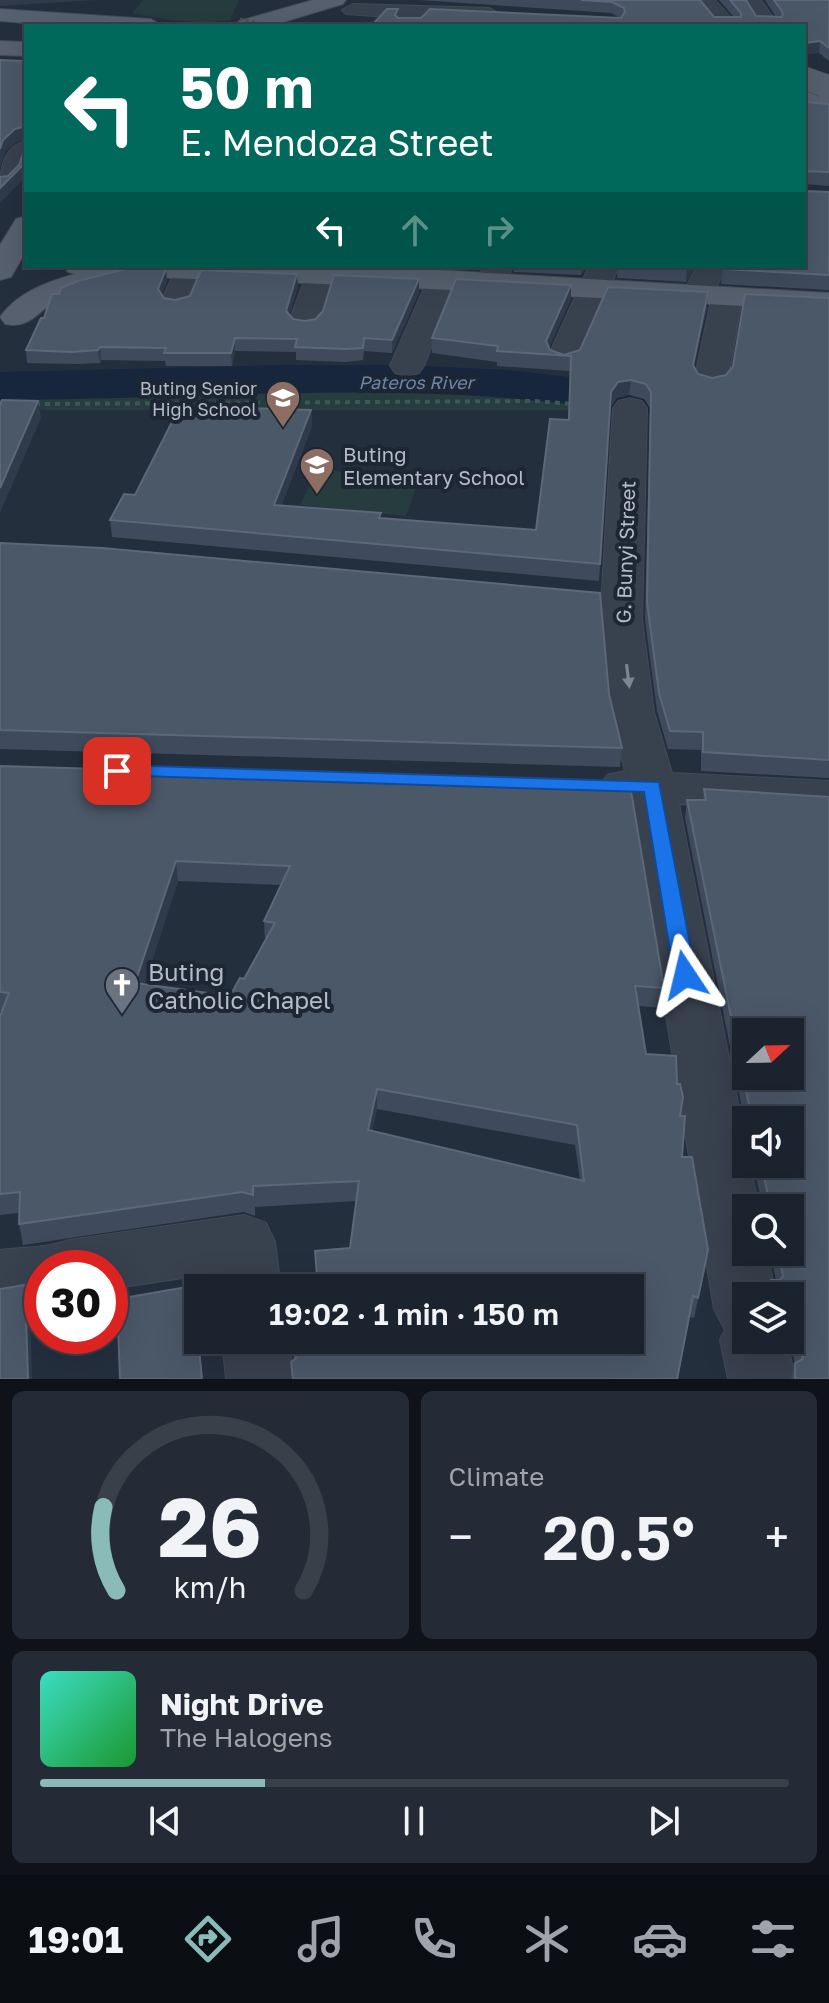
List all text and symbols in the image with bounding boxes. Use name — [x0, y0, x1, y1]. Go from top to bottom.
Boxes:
text: 50 m — [180, 53, 314, 120]
icon: left — [48, 56, 152, 160]
text: E. Mendoza Street — [180, 121, 494, 164]
icon: left — [309, 208, 353, 252]
icon: ahead — [393, 208, 437, 252]
icon: right — [477, 208, 521, 252]
water label: Pateros River — [358, 371, 477, 393]
place label: Buting Senior High School — [140, 377, 257, 420]
school or university icon: Buting Senior High School — [264, 379, 302, 429]
place label: Buting Elementary School — [343, 442, 525, 489]
school or university icon: Buting Elementary School — [298, 446, 336, 496]
street label: G. Bunyi Street — [611, 480, 639, 624]
one-way arrow — [622, 664, 635, 689]
pin — [83, 737, 151, 805]
icon: arrive — [95, 749, 139, 793]
position arrow — [643, 933, 727, 1017]
place label: Buting Catholic Chapel — [148, 957, 331, 1014]
church icon: Buting Catholic Chapel — [103, 966, 141, 1016]
north arrow — [732, 1018, 804, 1090]
map controls — [732, 1018, 804, 1354]
button: sound — [732, 1106, 804, 1178]
button: search — [732, 1194, 804, 1266]
speed limit sign: 30 — [24, 1250, 128, 1354]
button: layers — [732, 1282, 804, 1354]
text: 19:02 · 1 min · 150 m — [269, 1296, 559, 1332]
text: Climate — [449, 1461, 544, 1492]
text: 26 — [158, 1475, 262, 1575]
text: 20.5° — [543, 1501, 695, 1573]
text: − — [449, 1510, 473, 1563]
text: + — [765, 1510, 789, 1563]
text: km/h — [174, 1570, 247, 1604]
text: Night Drive — [160, 1686, 324, 1722]
text: The Halogens — [160, 1722, 333, 1753]
icon: previous — [143, 1799, 187, 1843]
icon: pause — [392, 1799, 436, 1843]
icon: next — [642, 1799, 686, 1843]
icon: directions — [180, 1911, 236, 1967]
icon: music — [293, 1911, 349, 1967]
icon: phone — [406, 1911, 462, 1967]
icon: climate — [519, 1911, 575, 1967]
icon: car — [632, 1911, 688, 1967]
icon: filters — [745, 1911, 801, 1967]
text: 19:01 — [28, 1918, 123, 1961]

